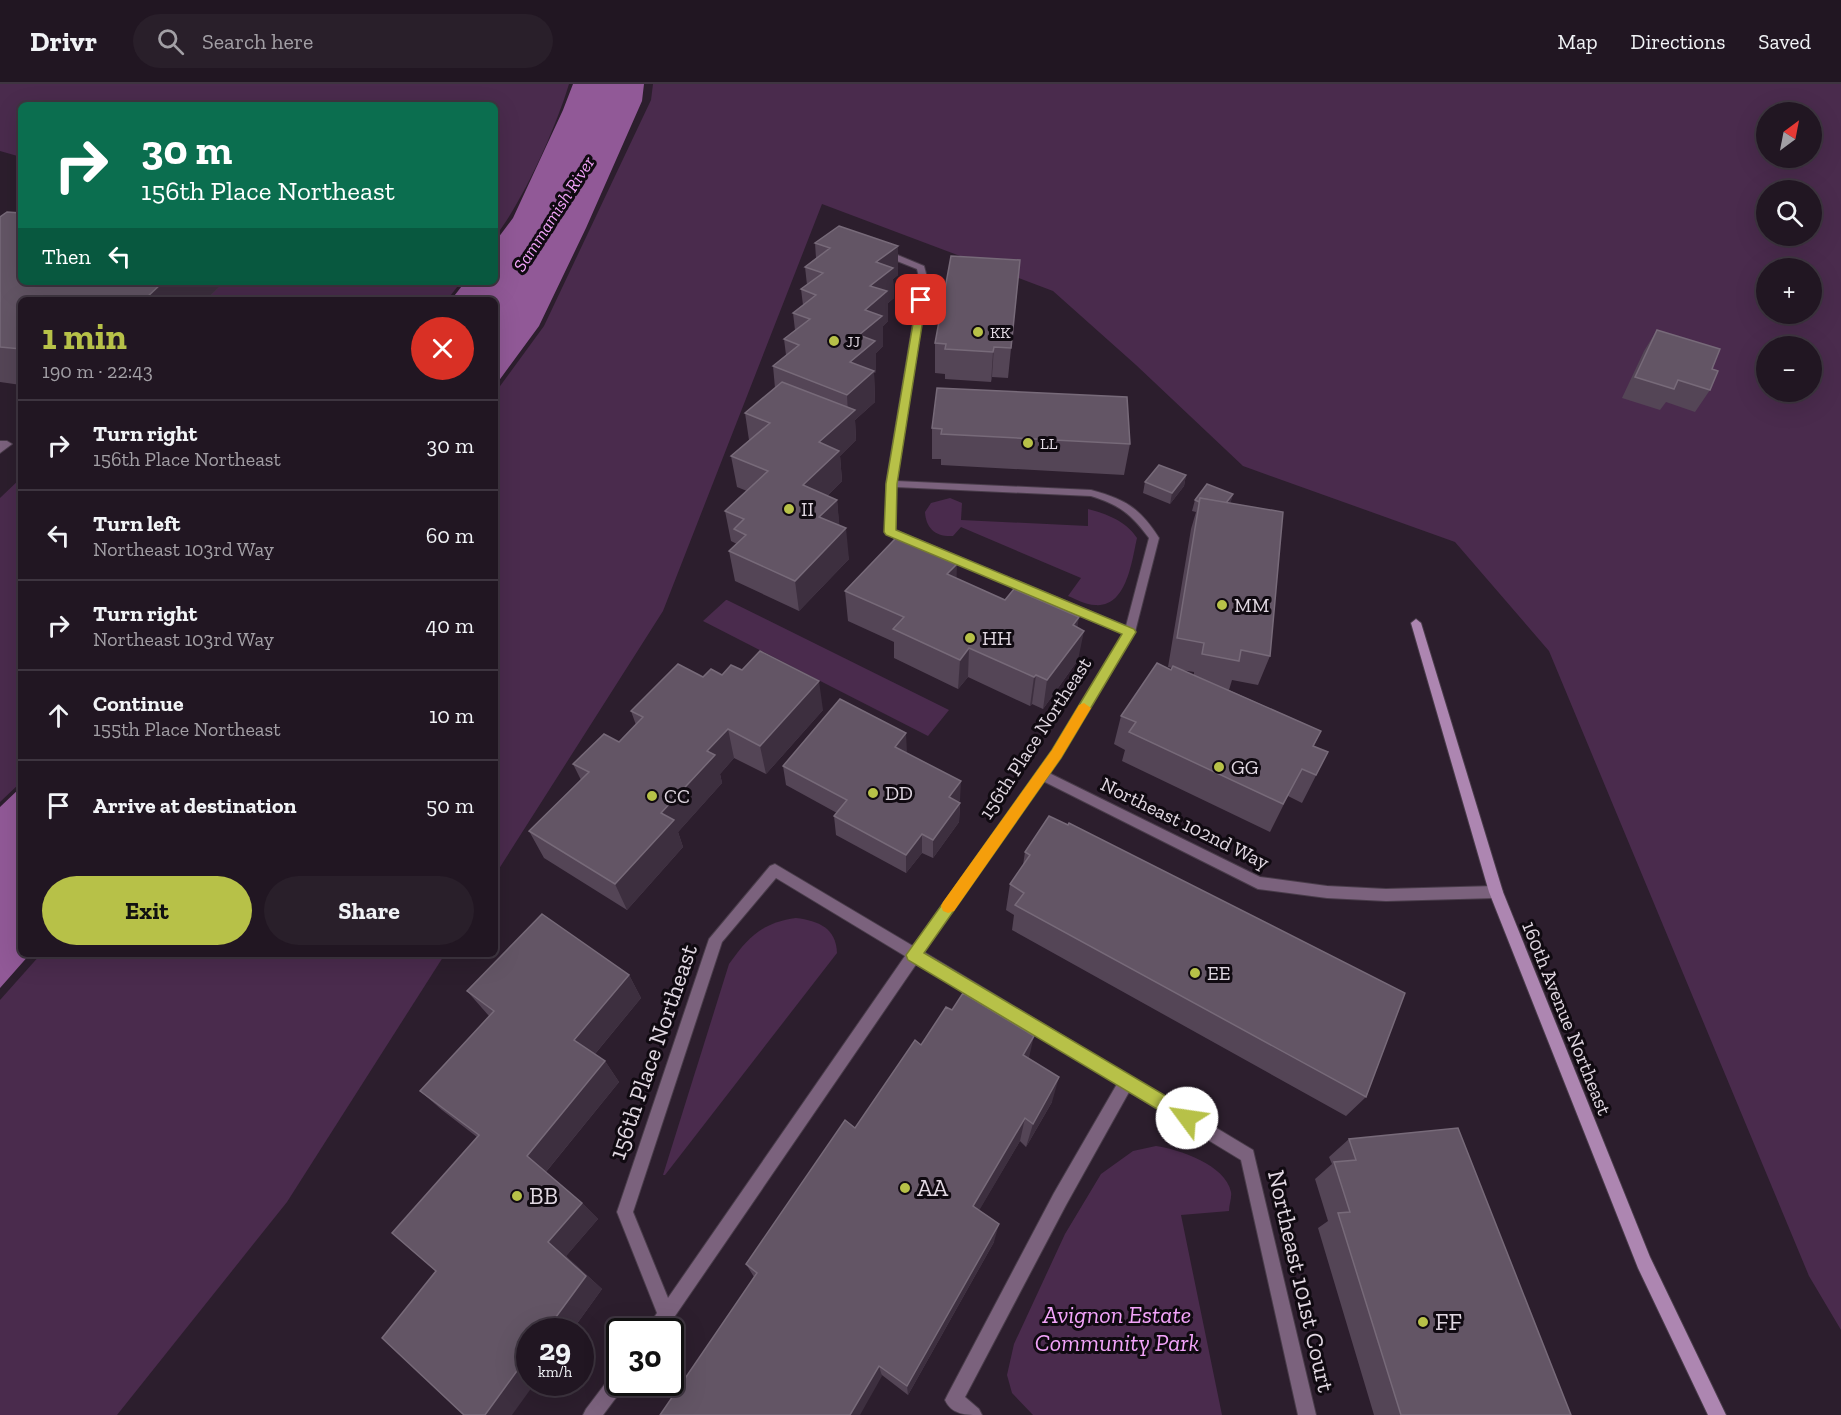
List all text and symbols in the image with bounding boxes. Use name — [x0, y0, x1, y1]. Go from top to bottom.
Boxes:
search box — [133, 14, 553, 68]
text: Drivr — [30, 25, 97, 58]
icon: search — [154, 25, 187, 58]
text: Search here — [202, 28, 313, 55]
text: Map — [1558, 29, 1598, 54]
text: Directions — [1631, 29, 1725, 54]
text: Saved — [1758, 29, 1811, 54]
north arrow — [1756, 102, 1822, 168]
map controls — [1756, 102, 1822, 402]
text: 30 m — [141, 124, 232, 175]
icon: right — [42, 126, 120, 204]
water label: Sammamish River — [509, 152, 600, 276]
text: 156th Place Northeast — [141, 175, 395, 207]
button: search — [1756, 180, 1822, 246]
icon: left — [103, 240, 136, 273]
text: Then — [42, 243, 91, 270]
button: + — [1756, 258, 1822, 324]
pin — [895, 274, 946, 325]
icon: arrive — [904, 283, 937, 316]
text: 1 min — [42, 315, 127, 358]
button: close — [411, 317, 474, 380]
place label: KK — [990, 323, 1011, 342]
marker: KK — [971, 325, 985, 339]
place label: JJ — [846, 332, 860, 351]
marker: JJ — [827, 334, 841, 348]
button: − — [1756, 336, 1822, 402]
text: 190 m · 22:43 — [42, 359, 153, 383]
text: Turn right — [93, 420, 197, 447]
icon: right — [42, 429, 75, 462]
text: 30 m — [427, 432, 474, 459]
place label: LL — [1040, 434, 1058, 453]
marker: LL — [1021, 436, 1035, 450]
text: 156th Place Northeast — [93, 447, 281, 471]
place label: II — [801, 497, 814, 521]
marker: II — [782, 502, 796, 516]
text: Turn left — [93, 510, 180, 537]
icon: left — [42, 519, 75, 552]
text: 60 m — [426, 522, 474, 549]
text: Northeast 103rd Way — [93, 537, 274, 561]
place label: MM — [1234, 593, 1269, 617]
marker: MM — [1215, 598, 1229, 612]
text: Turn right — [93, 600, 197, 627]
icon: right — [42, 609, 75, 642]
text: 40 m — [425, 612, 474, 639]
place label: HH — [982, 626, 1012, 650]
text: Northeast 103rd Way — [93, 627, 274, 651]
marker: HH — [963, 631, 977, 645]
street label: 156th Place Northeast — [974, 652, 1097, 823]
text: Continue — [93, 690, 184, 717]
icon: ahead — [42, 699, 75, 732]
text: 10 m — [429, 702, 474, 729]
text: 155th Place Northeast — [93, 717, 281, 741]
place label: GG — [1231, 755, 1259, 779]
marker: GG — [1212, 760, 1226, 774]
street label: Northeast 102nd Way — [1097, 772, 1274, 875]
place label: DD — [885, 781, 913, 805]
place label: CC — [664, 784, 690, 808]
marker: DD — [866, 786, 880, 800]
icon: arrive — [42, 789, 75, 822]
marker: CC — [645, 789, 659, 803]
text: Arrive at destination — [93, 792, 296, 819]
text: 50 m — [426, 792, 474, 819]
button: Exit — [42, 876, 252, 945]
button: Share — [264, 876, 474, 945]
street label: 160th Avenue Northeast — [1517, 918, 1617, 1119]
street label: 156th Place Northeast — [602, 940, 703, 1163]
place label: EE — [1207, 961, 1231, 985]
marker: EE — [1188, 966, 1202, 980]
position arrow — [1155, 1086, 1219, 1150]
street label: Northeast 101st Court — [1262, 1167, 1341, 1395]
place label: AA — [917, 1173, 949, 1202]
place label: BB — [529, 1181, 558, 1210]
marker: AA — [898, 1181, 912, 1195]
marker: BB — [510, 1189, 524, 1203]
park label: Avignon Estate Community Park — [1035, 1300, 1200, 1357]
place label: FF — [1435, 1307, 1462, 1336]
marker: FF — [1416, 1315, 1430, 1329]
speed limit sign: 30 — [606, 1318, 684, 1396]
text: 29 — [539, 1332, 571, 1368]
text: km/h — [538, 1363, 572, 1381]

